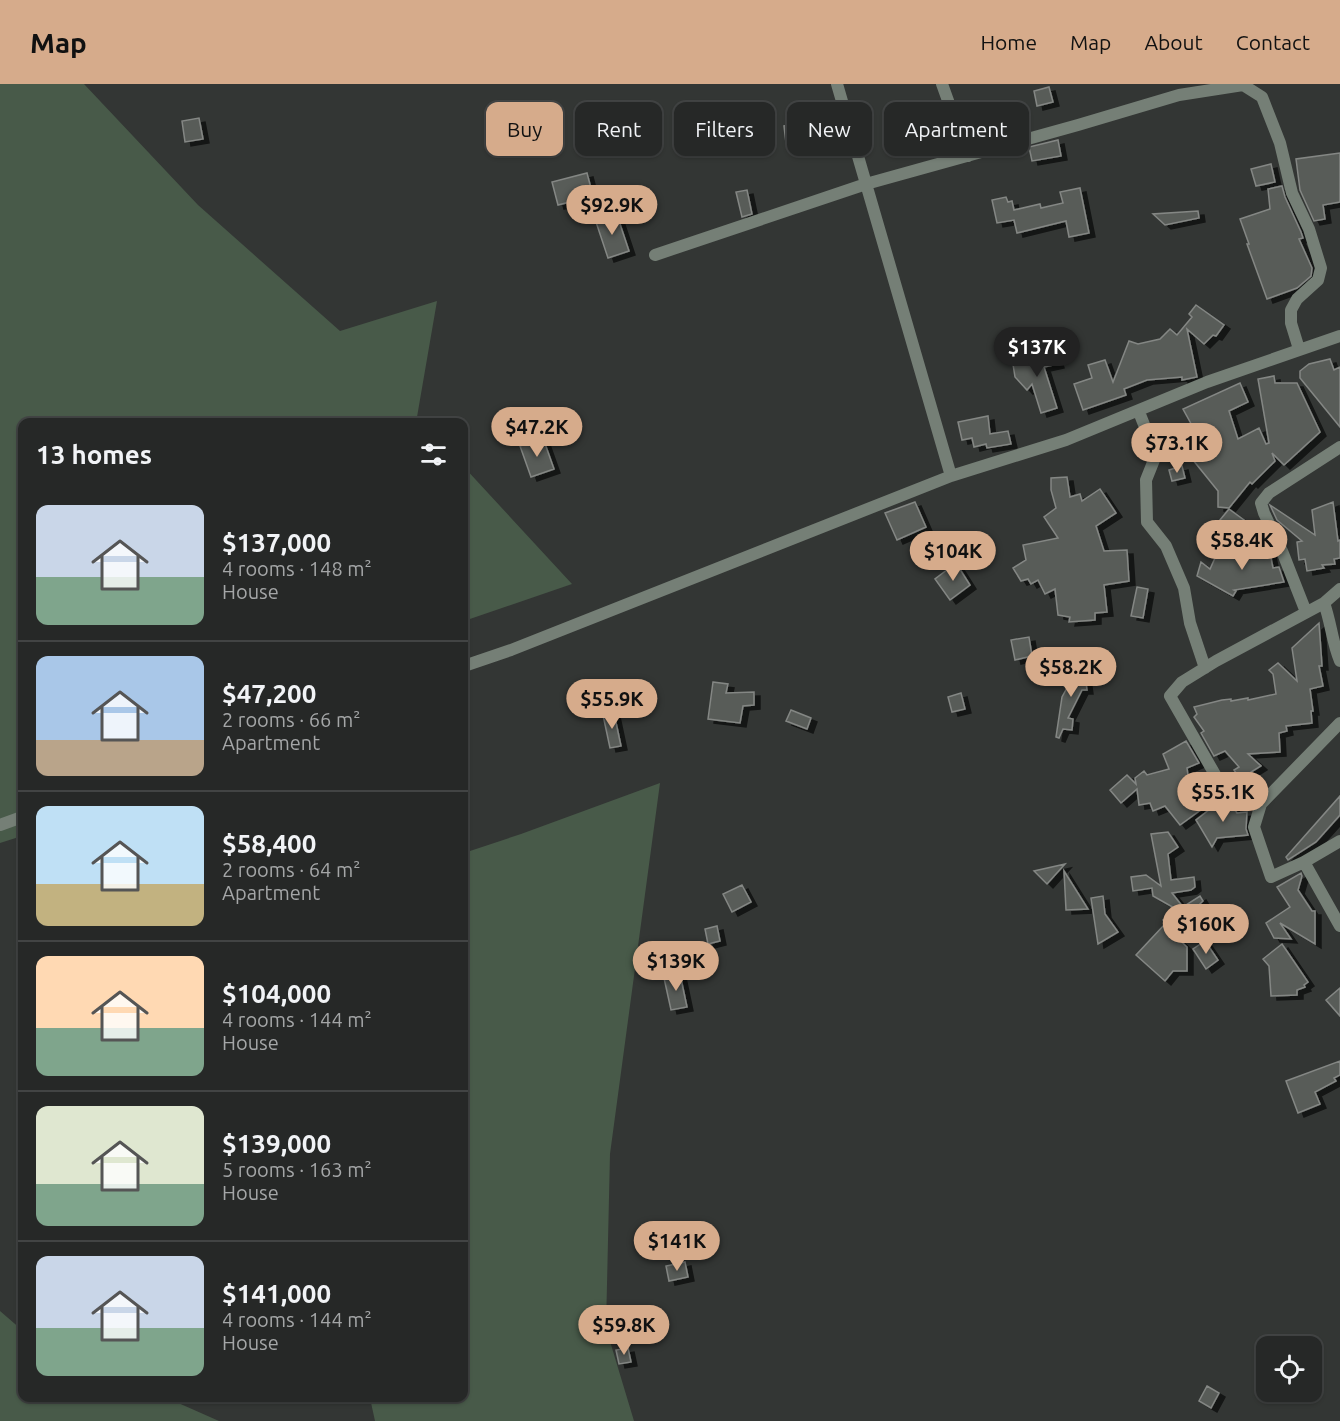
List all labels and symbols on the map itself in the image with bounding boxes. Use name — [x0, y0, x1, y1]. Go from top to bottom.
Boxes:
pin: $92.9K — [563, 185, 661, 236]
pin: $137K — [995, 327, 1079, 378]
pin: $47.2K — [488, 407, 586, 458]
pin: $73.1K — [1128, 423, 1226, 474]
pin: $58.4K — [1193, 520, 1291, 571]
pin: $104K — [911, 531, 995, 582]
pin: $58.2K — [1022, 647, 1120, 698]
pin: $55.9K — [563, 679, 661, 730]
pin: $55.1K — [1174, 772, 1272, 823]
pin: $160K — [1164, 904, 1248, 955]
pin: $139K — [634, 941, 718, 992]
pin: $141K — [635, 1221, 719, 1272]
pin: $59.8K — [575, 1305, 673, 1356]

